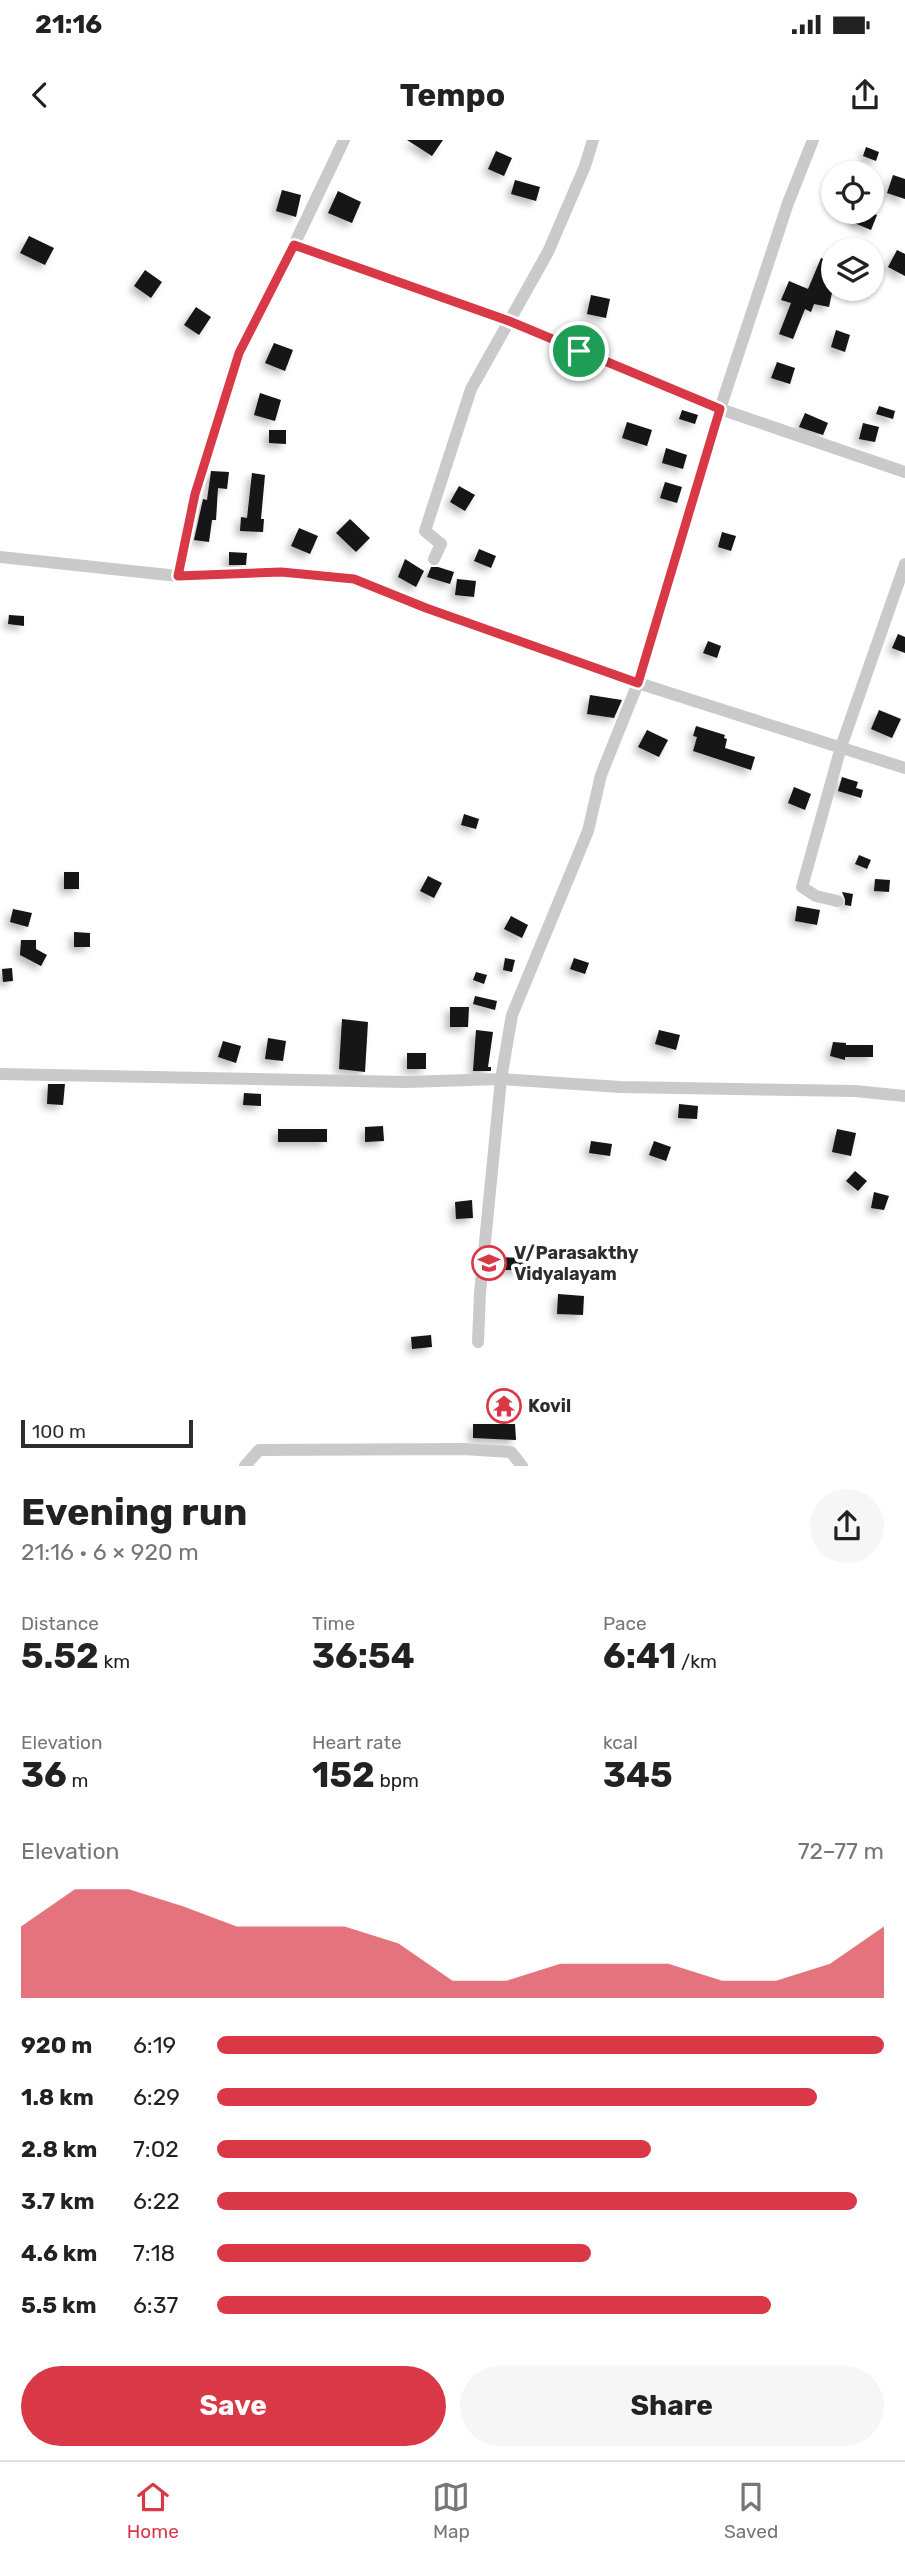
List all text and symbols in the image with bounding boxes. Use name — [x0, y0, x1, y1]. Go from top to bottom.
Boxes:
text: 21:16 — [35, 9, 102, 40]
icon: back — [21, 76, 59, 114]
text: Tempo — [400, 76, 505, 114]
icon: share — [846, 76, 884, 114]
map controls — [821, 161, 884, 301]
button: locate — [821, 161, 884, 224]
button: layers — [821, 238, 884, 301]
pin — [549, 321, 609, 381]
icon: arrive — [560, 332, 598, 370]
place label: V/Parasakthy Vidyalayam — [514, 1242, 639, 1285]
school or university icon: V/Parasakthy Vidyalayam — [470, 1244, 508, 1282]
temple icon: Kovil — [485, 1387, 523, 1425]
place label: Kovil — [528, 1395, 571, 1417]
scale bar — [21, 1417, 192, 1449]
text: 100 m — [32, 1420, 86, 1443]
text: Evening run — [21, 1489, 247, 1535]
button: share — [810, 1489, 884, 1563]
text: 21:16 · 6 × 920 m — [21, 1538, 199, 1566]
text: Distance — [21, 1612, 99, 1635]
text: Time — [312, 1612, 355, 1635]
text: Pace — [603, 1612, 647, 1635]
text: 5.52 — [21, 1635, 99, 1677]
text: 36:54 — [312, 1635, 415, 1677]
text: 6:41 — [603, 1635, 676, 1677]
text: km — [99, 1650, 130, 1673]
text: /km — [676, 1650, 717, 1673]
text: Elevation — [21, 1731, 102, 1754]
text: Heart rate — [312, 1731, 402, 1754]
text: kcal — [603, 1731, 638, 1754]
text: 36 — [21, 1754, 67, 1796]
text: 152 — [312, 1754, 375, 1796]
text: 345 — [603, 1754, 673, 1796]
text: m — [67, 1769, 88, 1792]
text: bpm — [375, 1769, 419, 1792]
text: Elevation — [21, 1837, 120, 1865]
text: 72–77 m — [798, 1837, 884, 1865]
text: 920 m — [21, 2031, 92, 2059]
text: 6:19 — [133, 2031, 176, 2059]
text: 1.8 km — [21, 2083, 94, 2111]
text: 6:29 — [133, 2083, 180, 2111]
text: 2.8 km — [21, 2135, 97, 2163]
text: 7:02 — [133, 2135, 179, 2163]
text: 3.7 km — [21, 2187, 95, 2215]
text: 6:22 — [133, 2187, 180, 2215]
text: 4.6 km — [21, 2239, 97, 2267]
text: 7:18 — [133, 2239, 175, 2267]
text: 5.5 km — [21, 2291, 97, 2319]
text: 6:37 — [133, 2291, 178, 2319]
button: Save — [21, 2366, 446, 2446]
button: Share — [460, 2366, 884, 2446]
tab: Home — [127, 2478, 179, 2543]
tab: Map — [432, 2478, 470, 2543]
tab: Saved — [724, 2478, 778, 2543]

